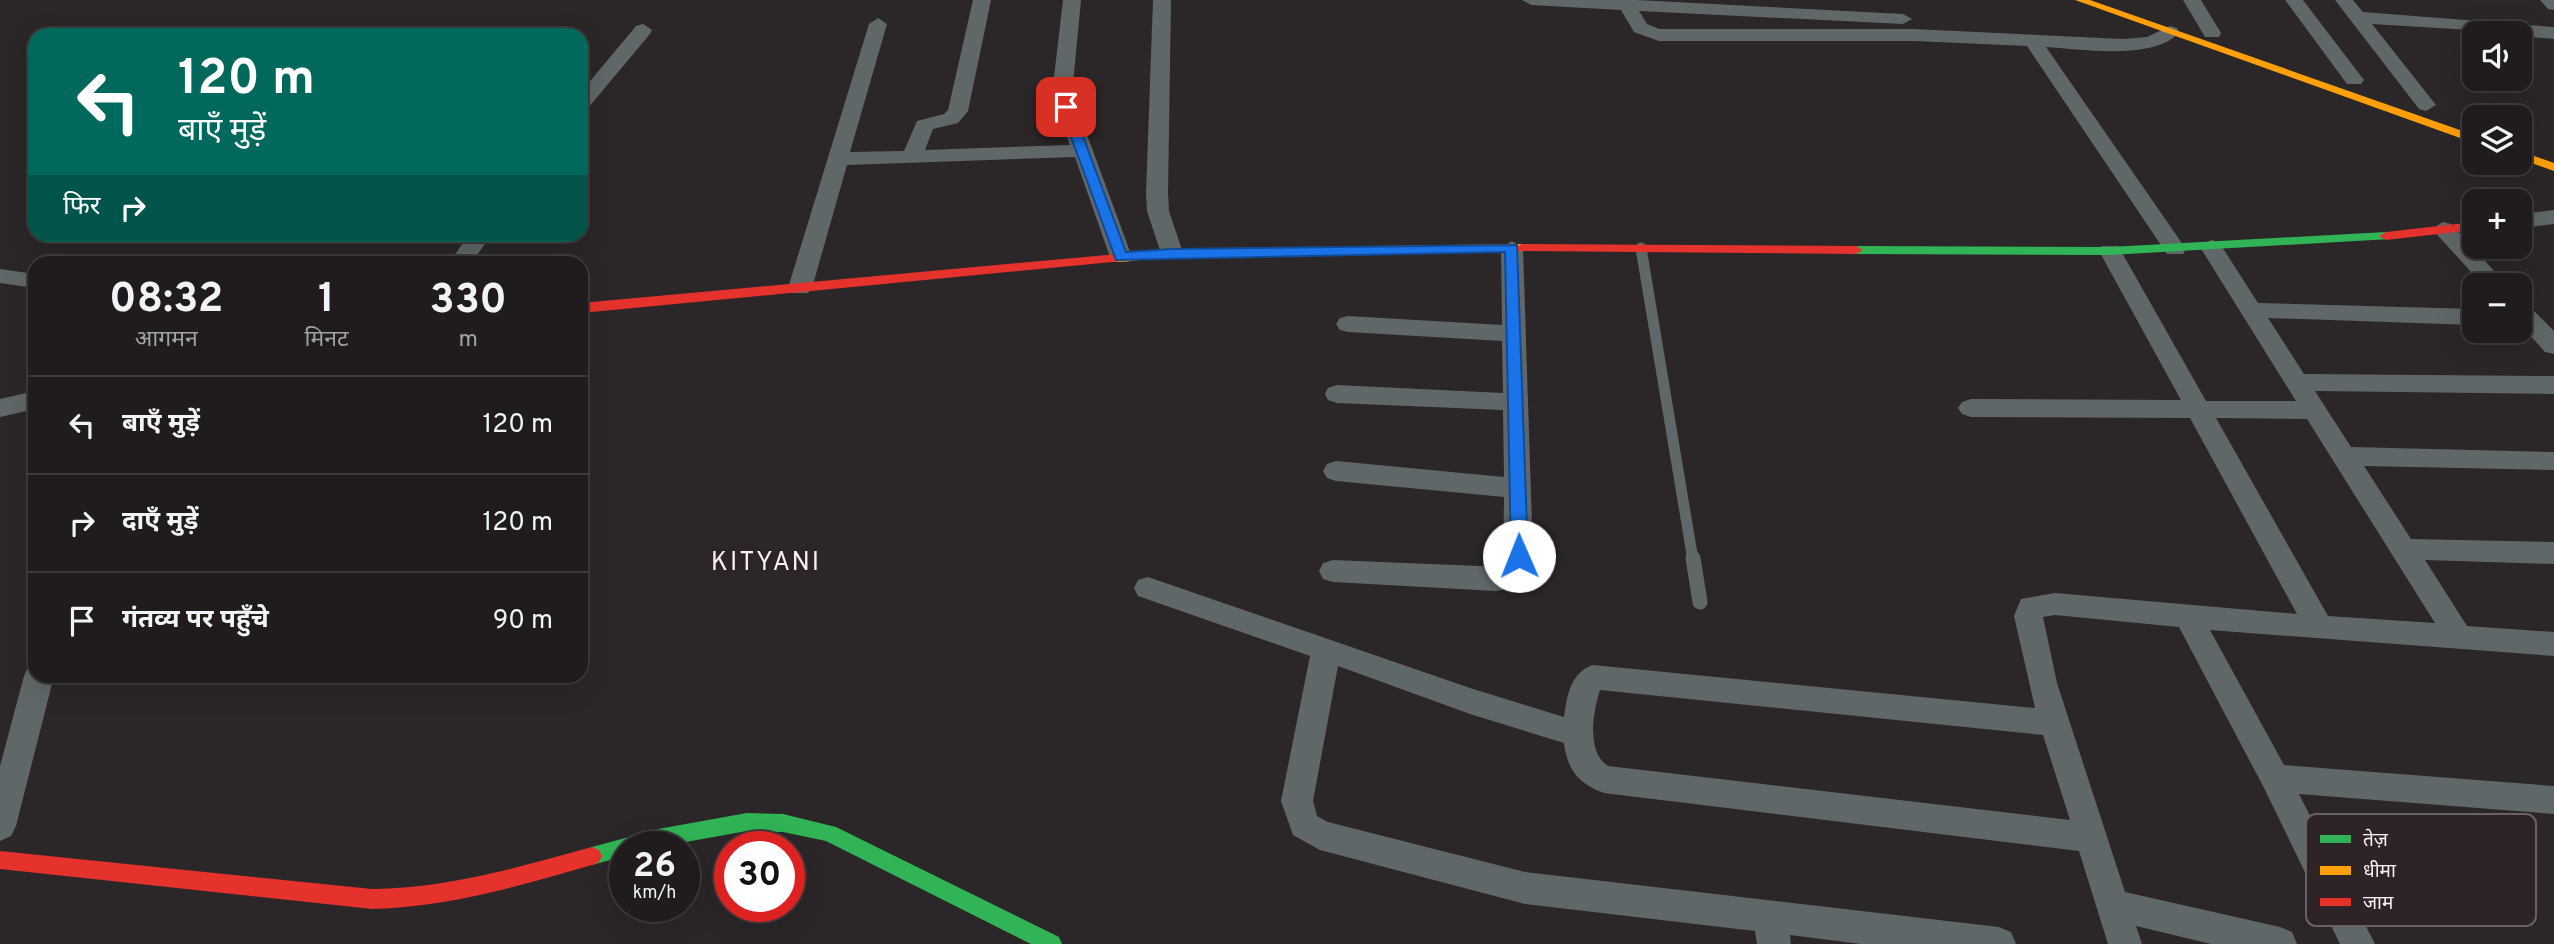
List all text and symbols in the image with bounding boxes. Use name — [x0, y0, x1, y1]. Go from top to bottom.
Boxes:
map controls — [2462, 21, 2532, 343]
button: sound — [2462, 21, 2532, 91]
text: 120 m — [178, 50, 315, 112]
icon: left — [63, 56, 154, 147]
pin — [1036, 77, 1096, 137]
icon: arrive — [1047, 88, 1085, 126]
button: layers — [2462, 105, 2532, 175]
text: बाएँ मुड़ें — [178, 112, 266, 152]
icon: right — [114, 189, 152, 227]
button: + — [2462, 189, 2532, 259]
text: फिर — [63, 191, 100, 224]
button: − — [2462, 273, 2532, 343]
text: 08:32 — [109, 274, 223, 327]
text: 1 — [318, 274, 335, 327]
text: 330 — [430, 275, 507, 328]
text: आगमन — [135, 326, 198, 355]
text: मिनट — [304, 326, 349, 355]
text: m — [459, 326, 478, 355]
icon: left — [63, 406, 101, 444]
text: बाएँ मुड़ें — [122, 408, 200, 441]
text: 120 m — [483, 409, 553, 442]
icon: right — [63, 504, 101, 542]
text: दाएँ मुड़ें — [122, 506, 198, 539]
text: 120 m — [483, 507, 553, 540]
position arrow — [1482, 519, 1556, 593]
district label: KITYANI — [711, 547, 821, 580]
icon: arrive — [63, 602, 101, 640]
text: गंतव्य पर पहुँचे — [122, 604, 269, 637]
text: 90 m — [493, 605, 553, 638]
legend — [2306, 814, 2536, 926]
text: तेज़ — [2363, 828, 2389, 853]
speed limit sign: 30 — [714, 831, 805, 922]
text: 26 — [633, 845, 676, 889]
text: धीमा — [2363, 860, 2397, 884]
text: km/h — [633, 882, 676, 905]
text: जाम — [2363, 892, 2394, 916]

